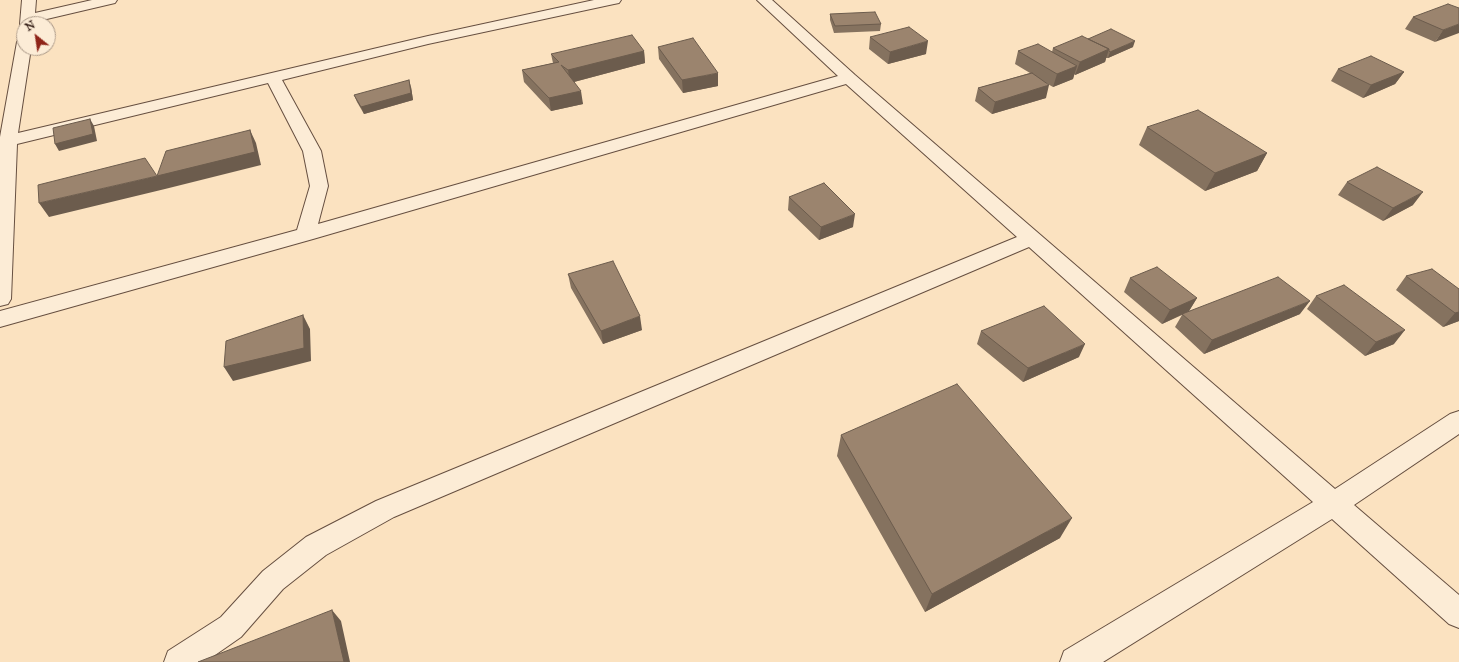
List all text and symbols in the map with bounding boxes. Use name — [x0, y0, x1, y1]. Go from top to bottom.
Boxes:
north arrow — [16, 16, 56, 56]
text: N — [23, 18, 38, 34]

